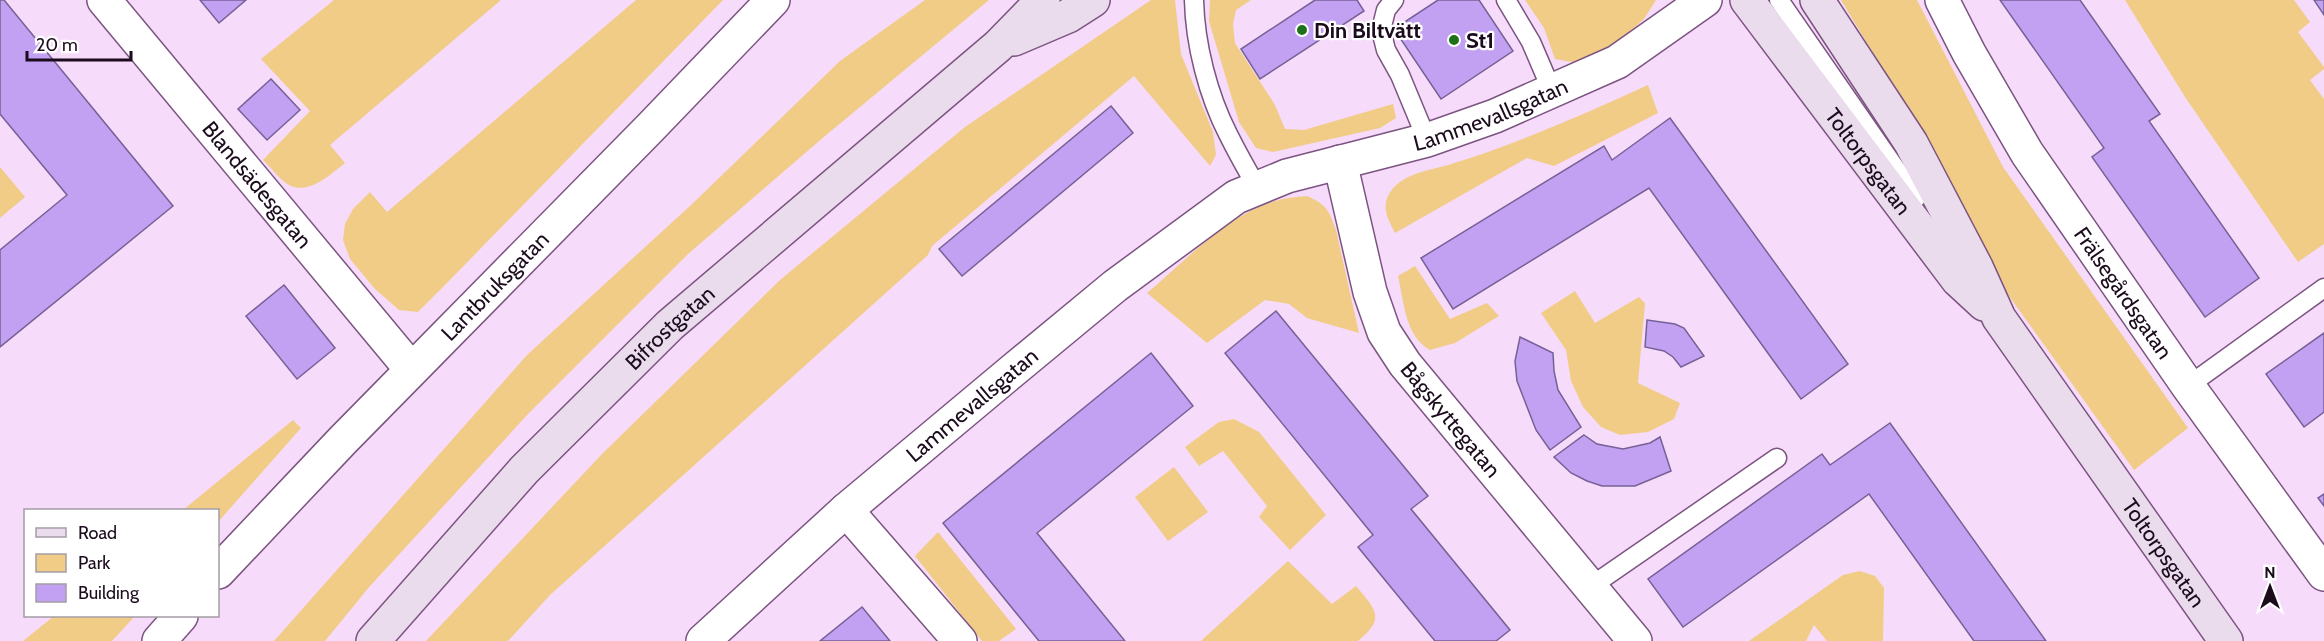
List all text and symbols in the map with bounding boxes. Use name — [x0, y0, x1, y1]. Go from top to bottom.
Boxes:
place label: Din Biltvätt — [1314, 17, 1421, 44]
marker: Din Biltvätt — [1295, 23, 1309, 37]
scale bar — [27, 24, 130, 62]
place label: St1 — [1466, 27, 1494, 54]
marker: St1 — [1447, 33, 1461, 47]
text: 20 m — [36, 34, 78, 56]
street label: Lammevallsgatan — [1410, 72, 1572, 157]
street label: Toltorpsgatan — [1820, 103, 1917, 220]
street label: Blandsädesgatan — [197, 115, 318, 254]
street label: Frälsegårdsgatan — [2069, 222, 2179, 364]
street label: Lantbruksgatan — [435, 226, 554, 346]
street label: Bifrostgatan — [619, 280, 720, 375]
street label: Lammevallsgatan — [900, 342, 1043, 468]
street label: Bågskyttegatan — [1395, 356, 1507, 483]
street label: Toltorpsgatan — [2117, 493, 2211, 612]
legend — [24, 509, 219, 617]
text: Road — [78, 522, 117, 544]
text: Park — [78, 552, 111, 574]
north arrow — [2240, 557, 2300, 617]
text: N — [2264, 563, 2276, 582]
text: Building — [78, 582, 140, 604]

